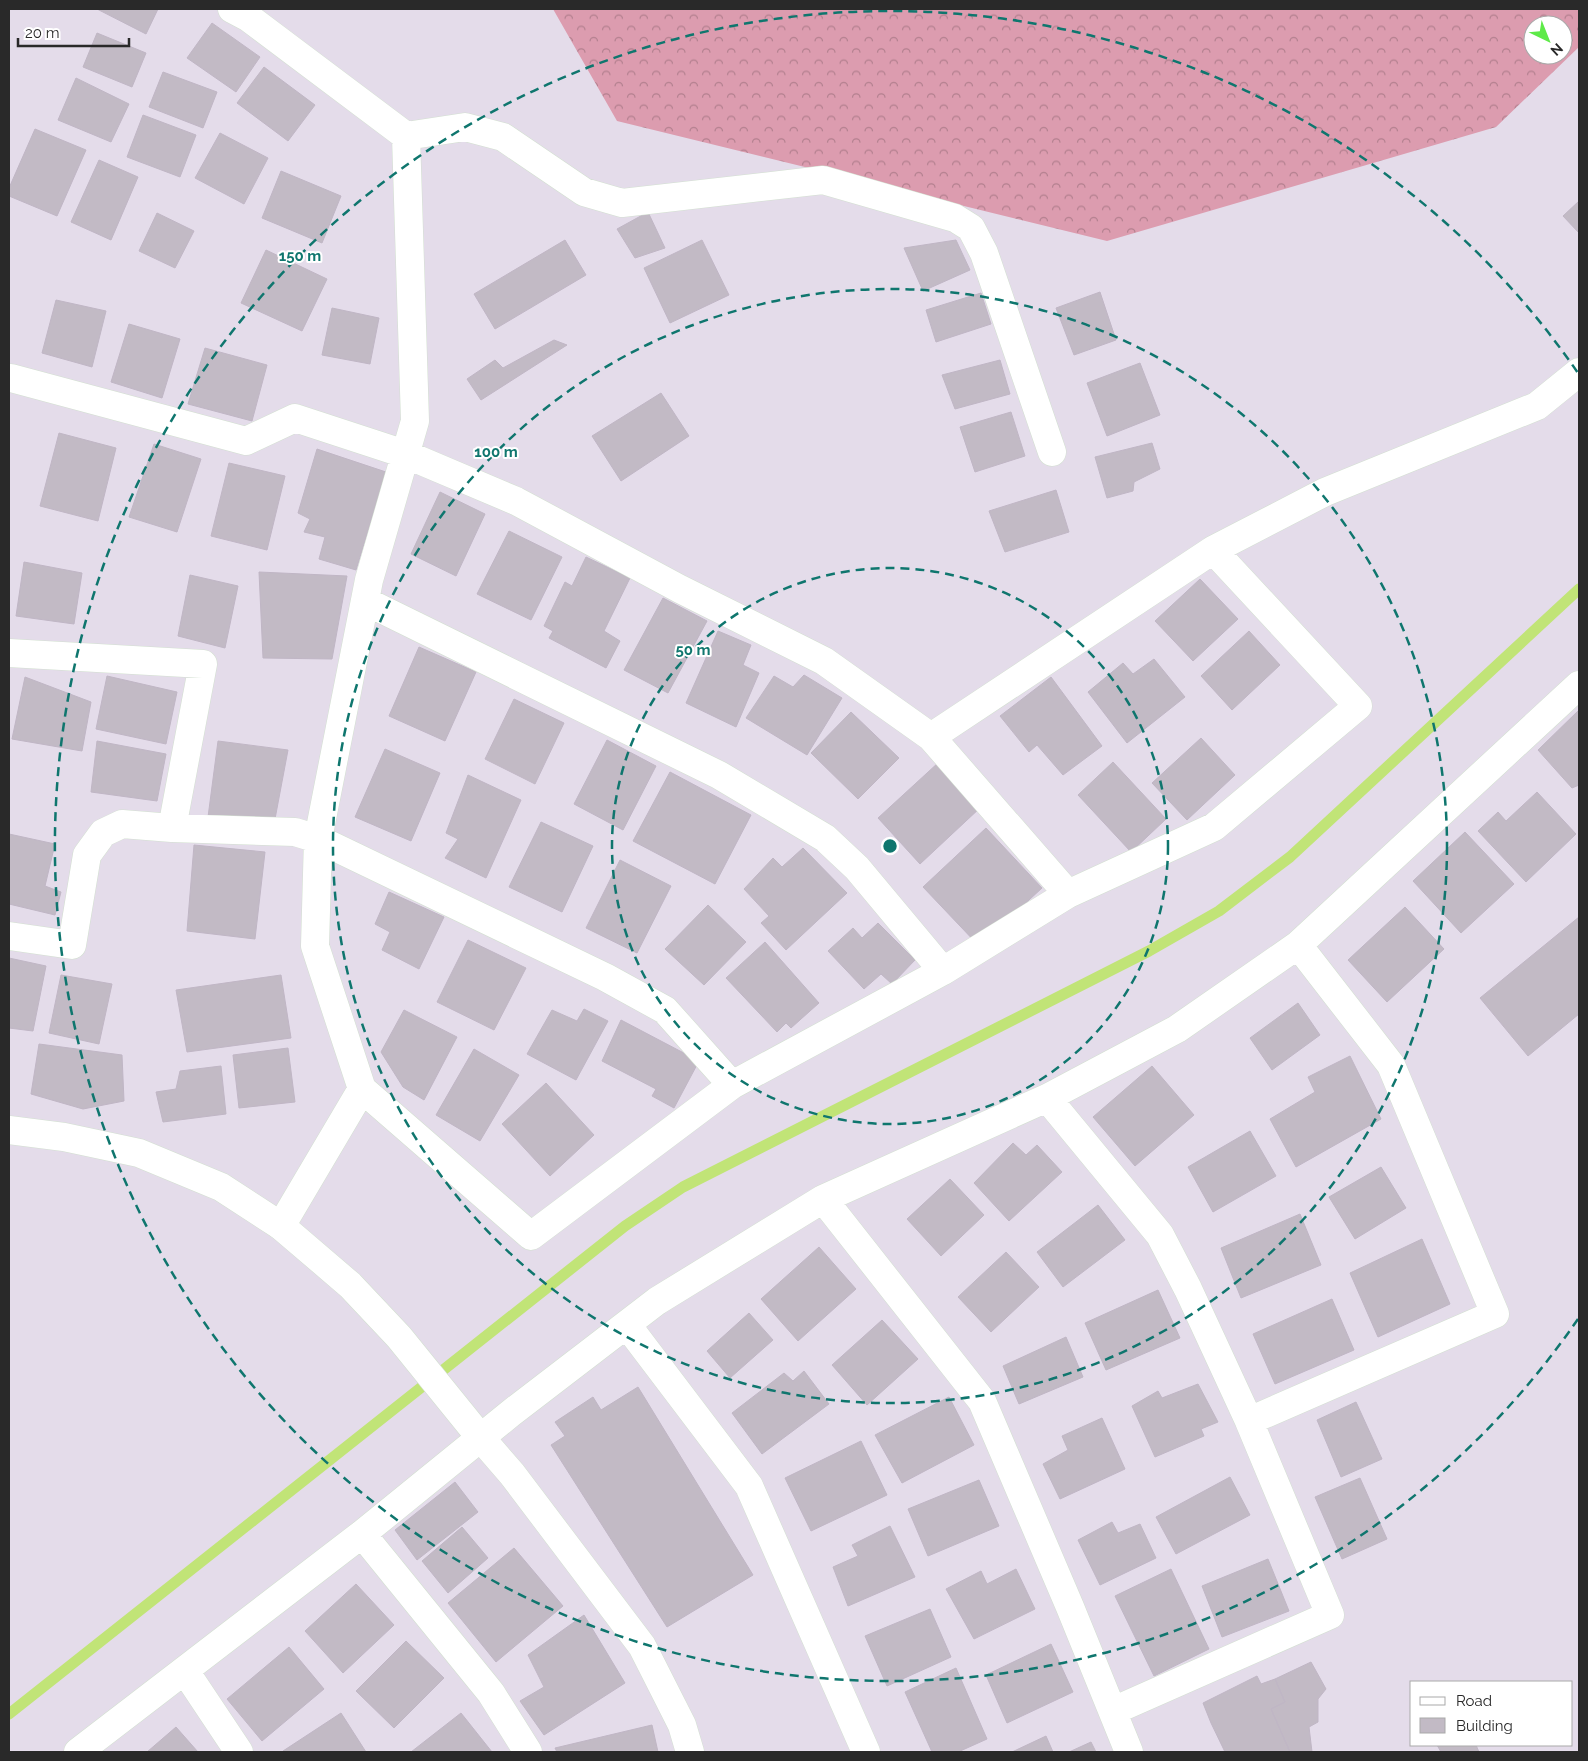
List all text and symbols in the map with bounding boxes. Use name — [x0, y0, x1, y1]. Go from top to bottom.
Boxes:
scale bar — [18, 15, 129, 47]
north arrow — [1523, 15, 1573, 65]
text: 20 m — [25, 24, 60, 42]
text: N — [1548, 40, 1566, 59]
text: 150 m — [279, 247, 321, 265]
text: 100 m — [474, 443, 518, 461]
text: 50 m — [675, 641, 711, 659]
centre of rings — [881, 837, 899, 855]
legend — [1410, 1681, 1573, 1746]
text: Road — [1456, 1692, 1492, 1710]
text: Building — [1456, 1717, 1513, 1735]

